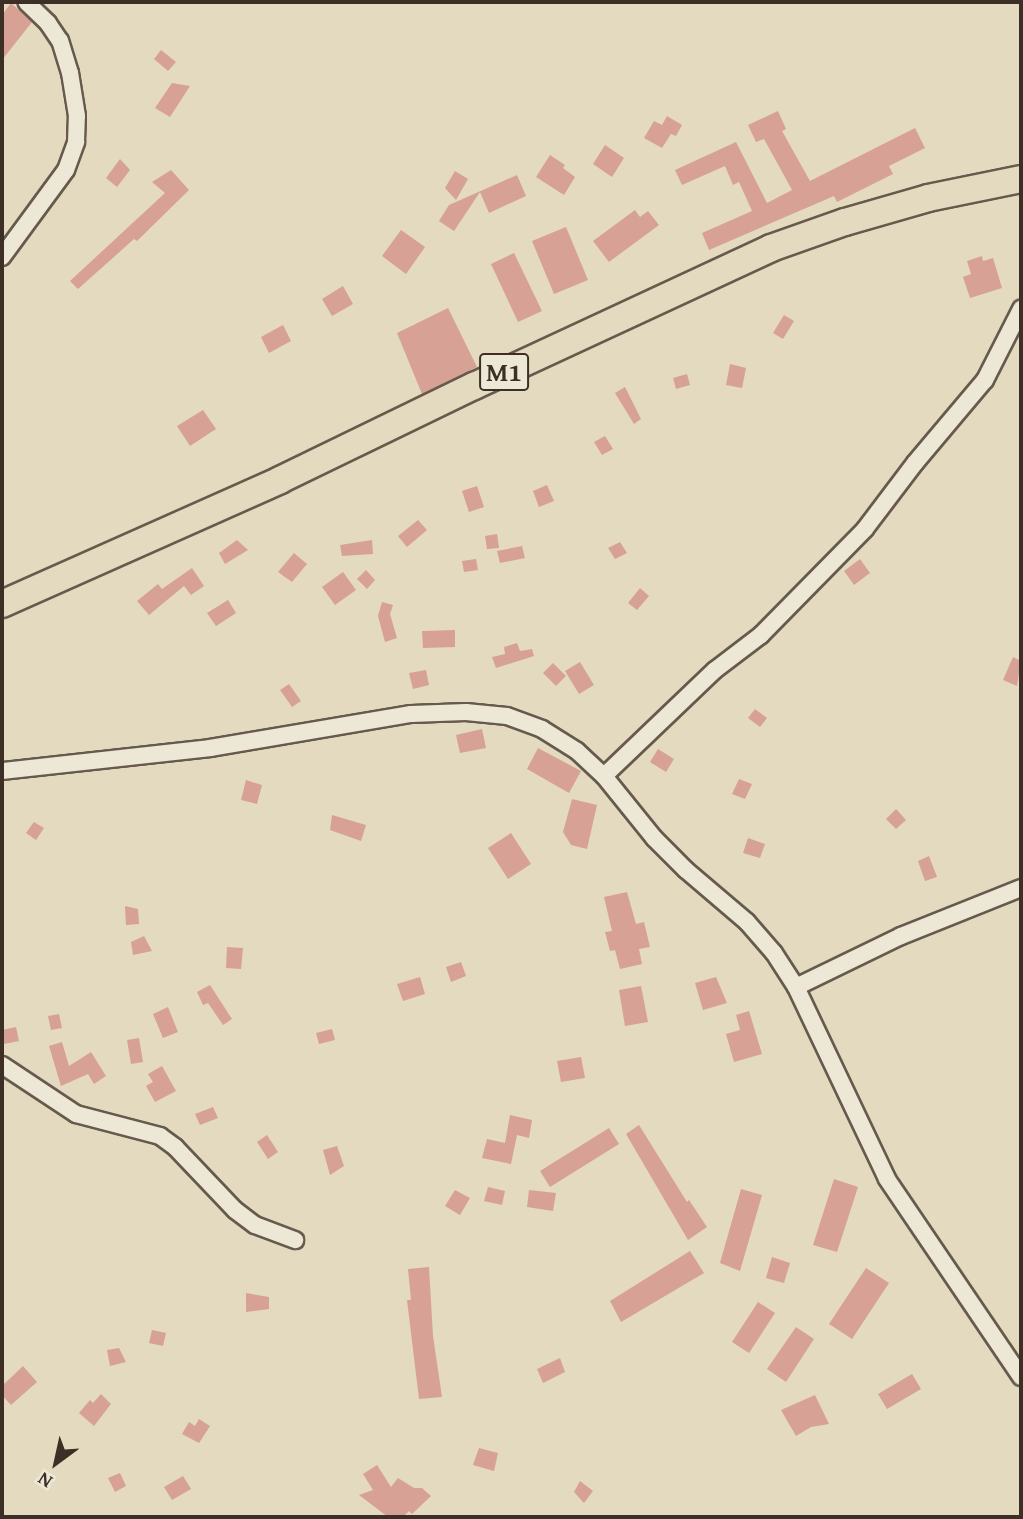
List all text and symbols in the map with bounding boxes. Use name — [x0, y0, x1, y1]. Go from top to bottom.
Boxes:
road number: M1 — [478, 350, 530, 394]
north arrow — [21, 1428, 91, 1498]
text: N — [32, 1465, 58, 1496]

